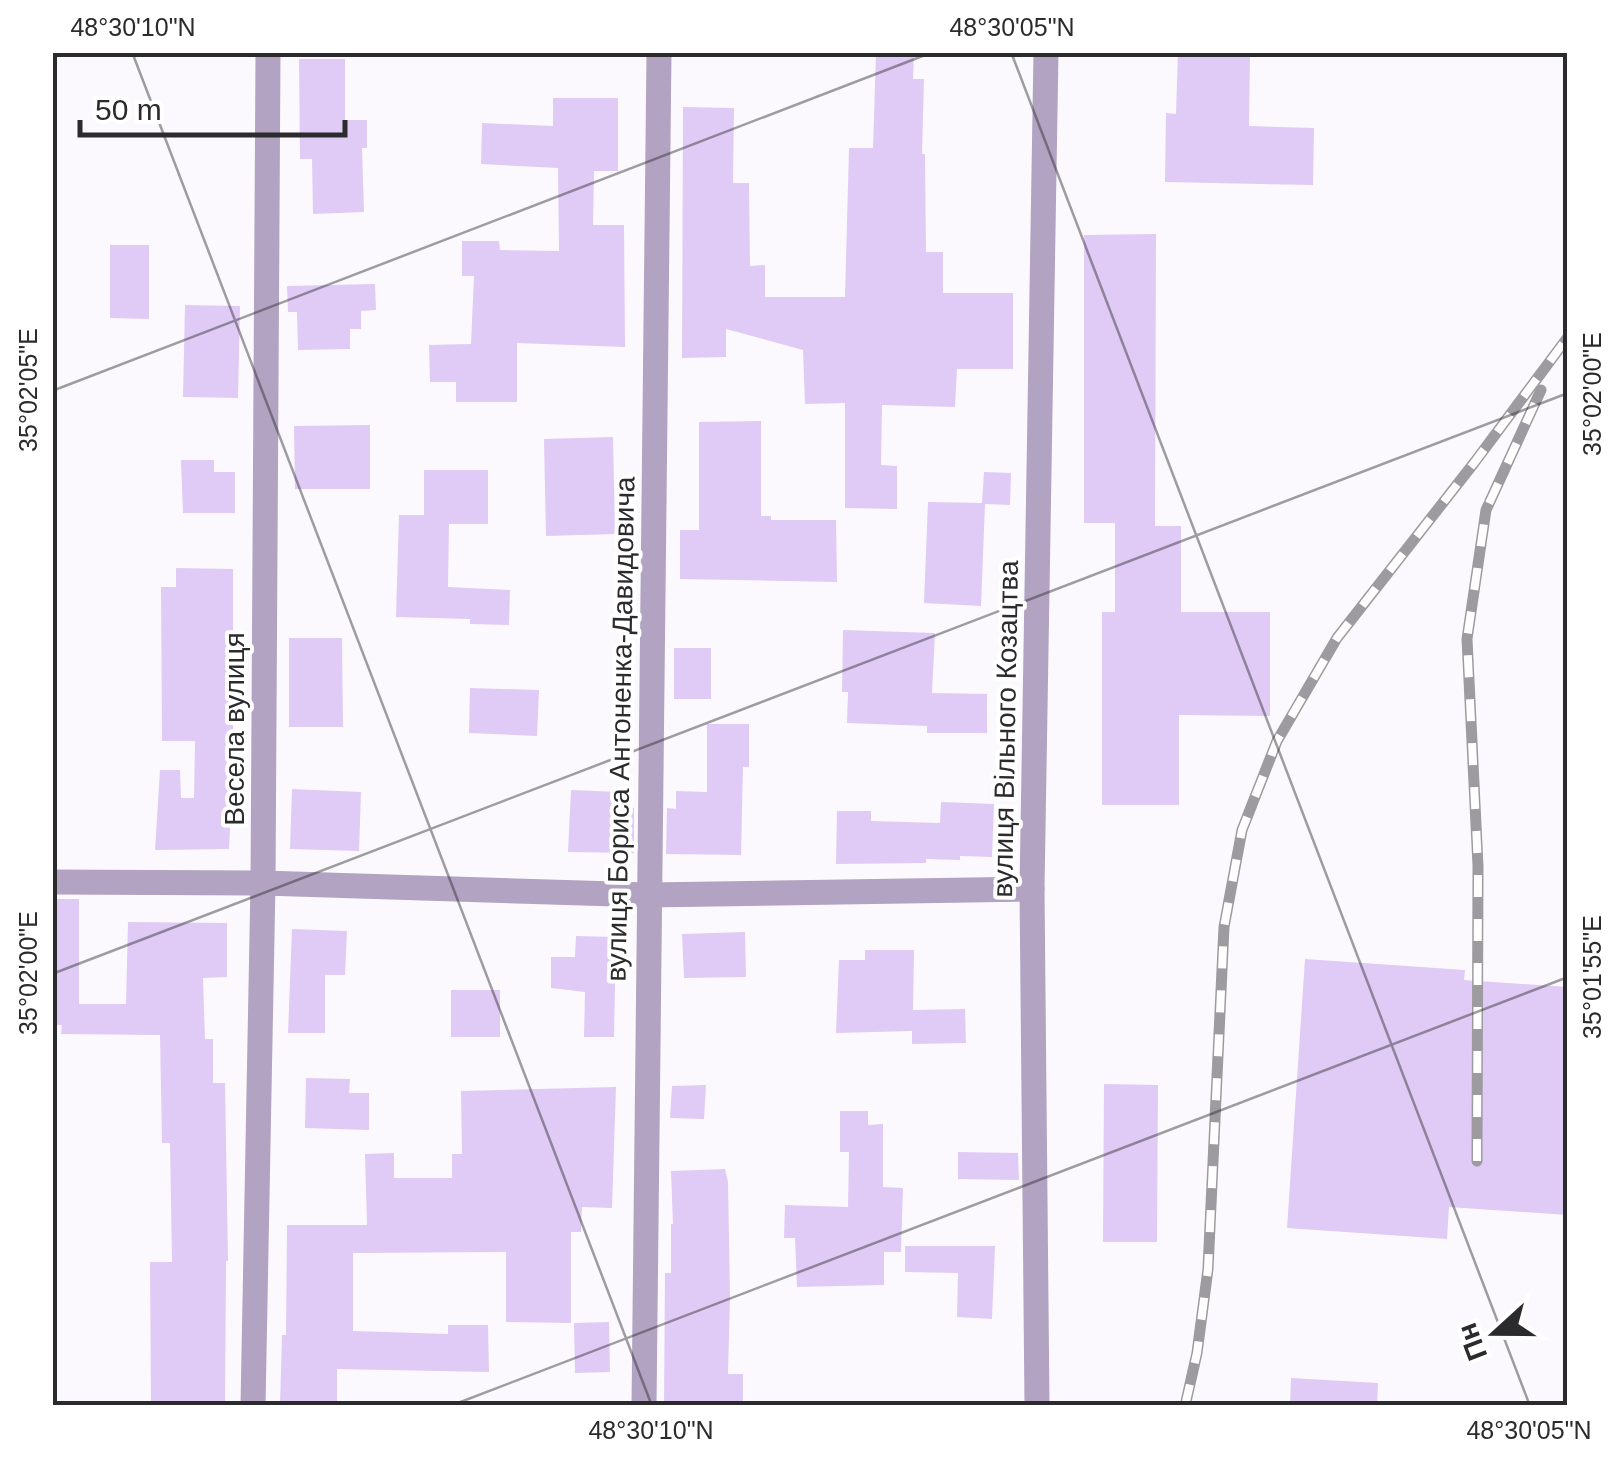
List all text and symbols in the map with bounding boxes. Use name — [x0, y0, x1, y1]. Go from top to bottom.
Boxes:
text: 48°30'10"N — [70, 13, 196, 41]
text: 48°30'05"N — [949, 13, 1075, 41]
scale bar — [80, 75, 345, 137]
text: 50 m — [95, 93, 162, 126]
text: 35°02'05"E — [14, 328, 42, 452]
text: 35°02'00"E — [1578, 332, 1606, 456]
street label: вулиця Бориса Антоненка-Давидовича — [601, 476, 640, 982]
street label: вулиця Вільного Козацтва — [987, 560, 1024, 898]
street label: Весела вулиця — [219, 632, 250, 826]
text: 35°02'00"E — [14, 911, 42, 1035]
text: 35°01'55"E — [1578, 915, 1606, 1039]
north arrow — [1445, 1283, 1545, 1383]
text: Пн — [1451, 1319, 1493, 1365]
text: 48°30'10"N — [588, 1416, 714, 1444]
text: 48°30'05"N — [1466, 1416, 1592, 1444]

